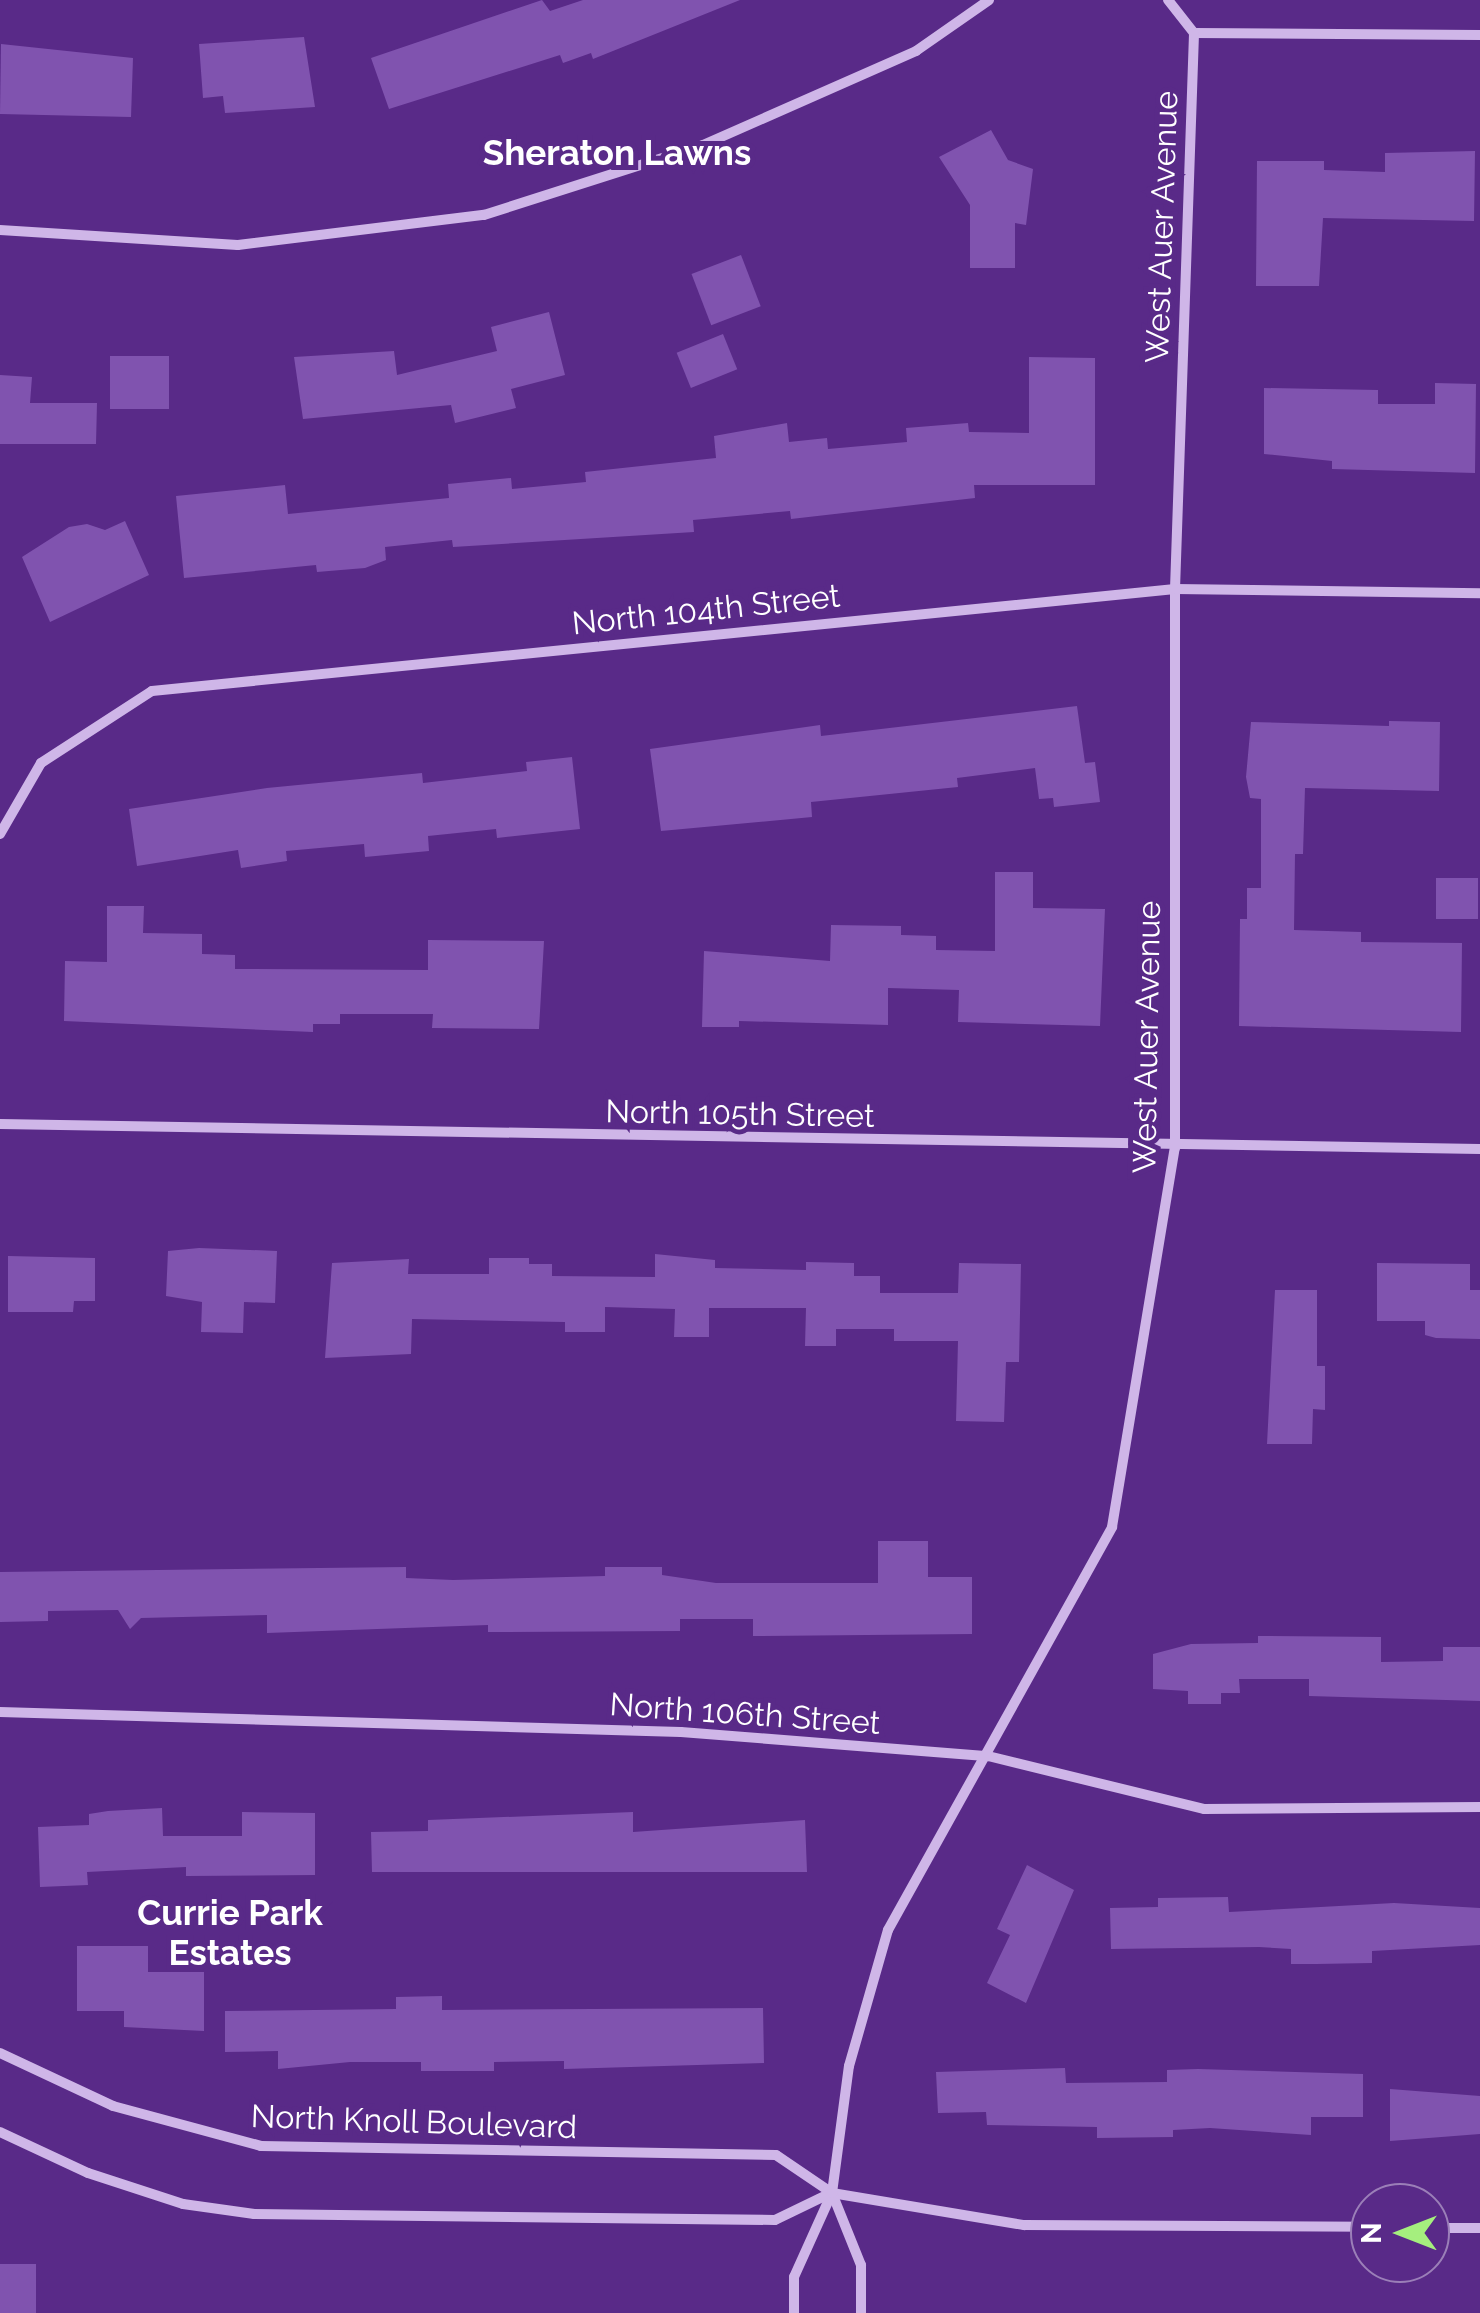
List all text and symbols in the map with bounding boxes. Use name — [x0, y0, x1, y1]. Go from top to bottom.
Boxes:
street label: West Auer Avenue — [1138, 89, 1186, 365]
district label: Sheraton Lawns — [483, 132, 751, 174]
street label: North 104th Street — [570, 577, 842, 643]
street label: West Auer Avenue — [1125, 899, 1169, 1175]
street label: North 105th Street — [605, 1092, 875, 1136]
street label: North 106th Street — [608, 1685, 882, 1743]
district label: Currie Park Estates — [137, 1892, 323, 1974]
street label: North Knoll Boulevard — [250, 2097, 578, 2147]
north arrow — [1350, 2183, 1450, 2283]
text: N — [1355, 2222, 1388, 2244]

